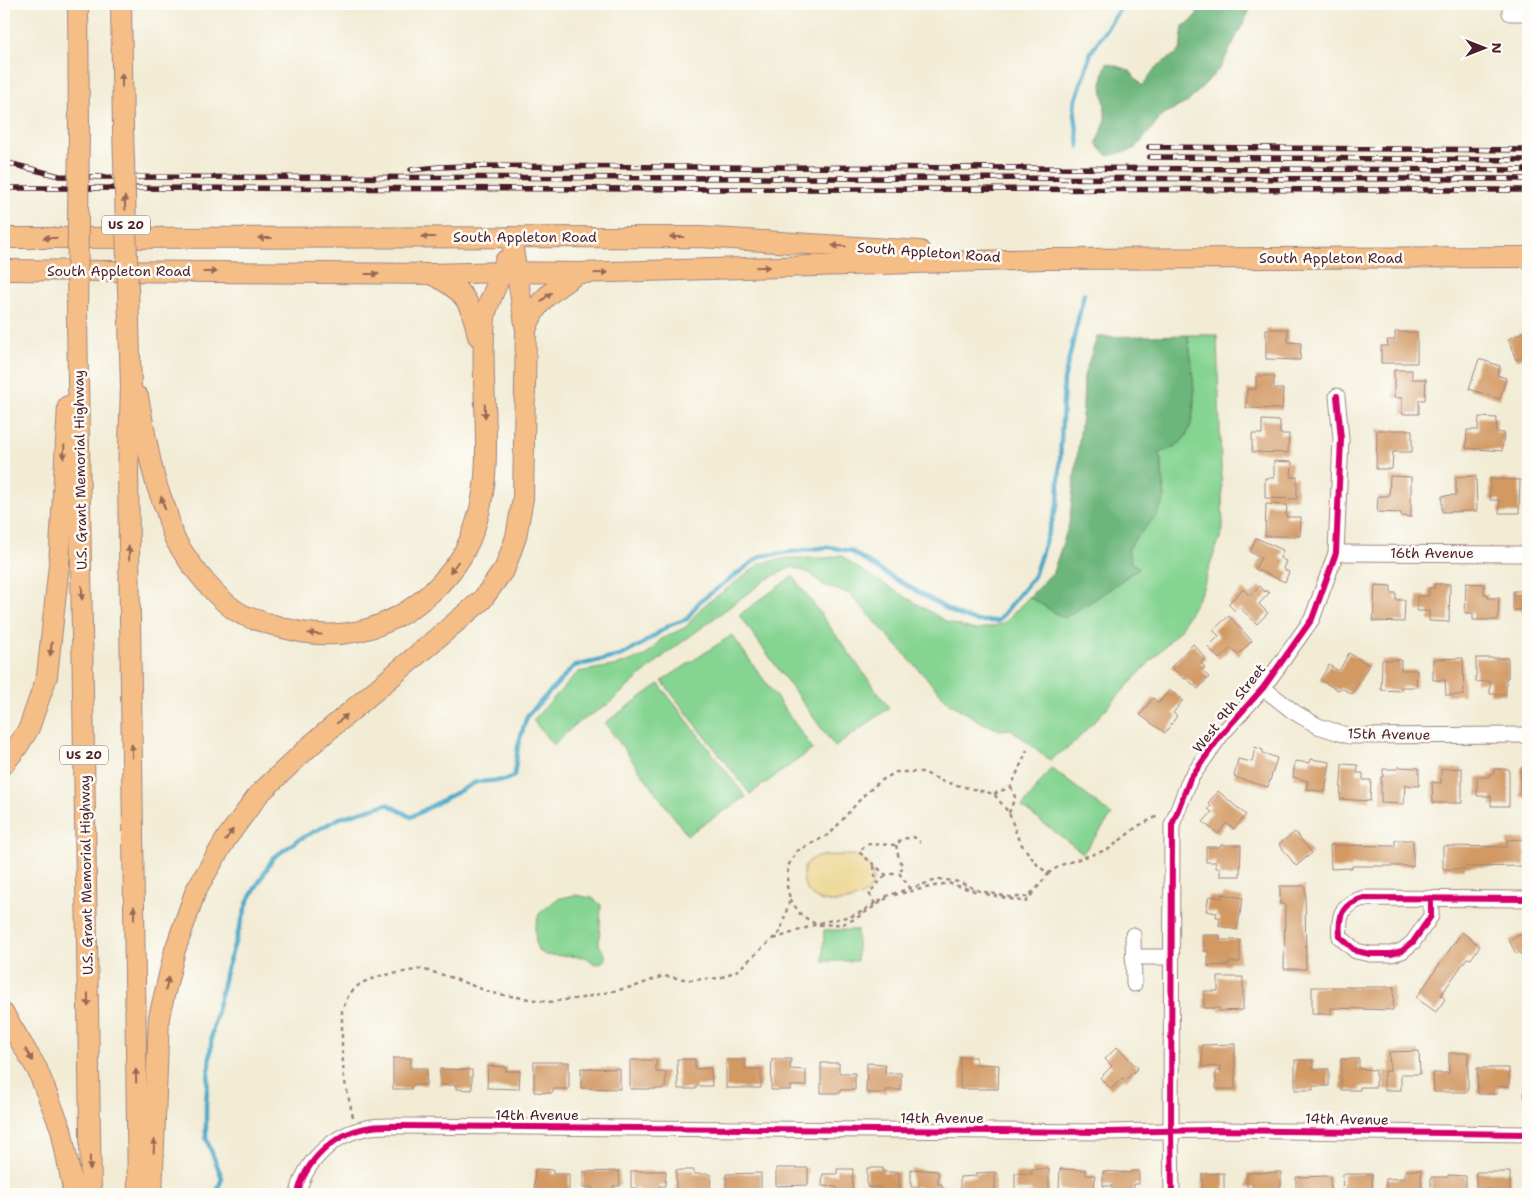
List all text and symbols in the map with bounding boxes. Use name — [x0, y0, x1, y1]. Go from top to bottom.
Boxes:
north arrow — [1460, 22, 1510, 72]
text: N — [1488, 42, 1506, 54]
one-way arrow — [118, 72, 126, 88]
one-way arrow — [121, 195, 129, 211]
road number: US 20 — [102, 216, 150, 234]
street label: South Appleton Road — [453, 228, 597, 246]
one-way arrow — [419, 233, 435, 241]
one-way arrow — [668, 233, 684, 241]
one-way arrow — [42, 234, 58, 242]
one-way arrow — [257, 234, 273, 242]
street label: South Appleton Road — [857, 238, 1002, 266]
one-way arrow — [831, 242, 847, 250]
street label: South Appleton Road — [1259, 249, 1403, 267]
street label: South Appleton Road — [47, 262, 191, 280]
one-way arrow — [756, 263, 772, 271]
one-way arrow — [202, 268, 218, 276]
one-way arrow — [593, 268, 609, 276]
one-way arrow — [365, 270, 381, 278]
one-way arrow — [540, 291, 552, 303]
street label: U.S. Grant Memorial Highway — [69, 370, 91, 570]
one-way arrow — [482, 403, 490, 419]
one-way arrow — [60, 444, 68, 460]
one-way arrow — [159, 495, 167, 510]
street label: 16th Avenue — [1390, 544, 1474, 562]
one-way arrow — [125, 545, 133, 561]
one-way arrow — [449, 560, 459, 574]
one-way arrow — [78, 585, 86, 601]
one-way arrow — [306, 630, 322, 638]
one-way arrow — [47, 641, 55, 657]
street label: West 9th Street — [1189, 660, 1269, 756]
one-way arrow — [335, 713, 347, 725]
street label: 15th Avenue — [1347, 724, 1431, 744]
one-way arrow — [127, 742, 135, 758]
road number: US 20 — [60, 746, 108, 764]
street label: U.S. Grant Memorial Highway — [75, 775, 97, 975]
one-way arrow — [224, 828, 234, 842]
one-way arrow — [130, 905, 138, 921]
one-way arrow — [163, 977, 171, 992]
one-way arrow — [84, 993, 92, 1009]
one-way arrow — [25, 1049, 34, 1062]
one-way arrow — [132, 1067, 140, 1083]
street label: 14th Avenue — [495, 1106, 579, 1124]
street label: 14th Avenue — [900, 1109, 984, 1127]
street label: 14th Avenue — [1305, 1109, 1389, 1129]
one-way arrow — [150, 1137, 158, 1153]
one-way arrow — [86, 1155, 94, 1171]

